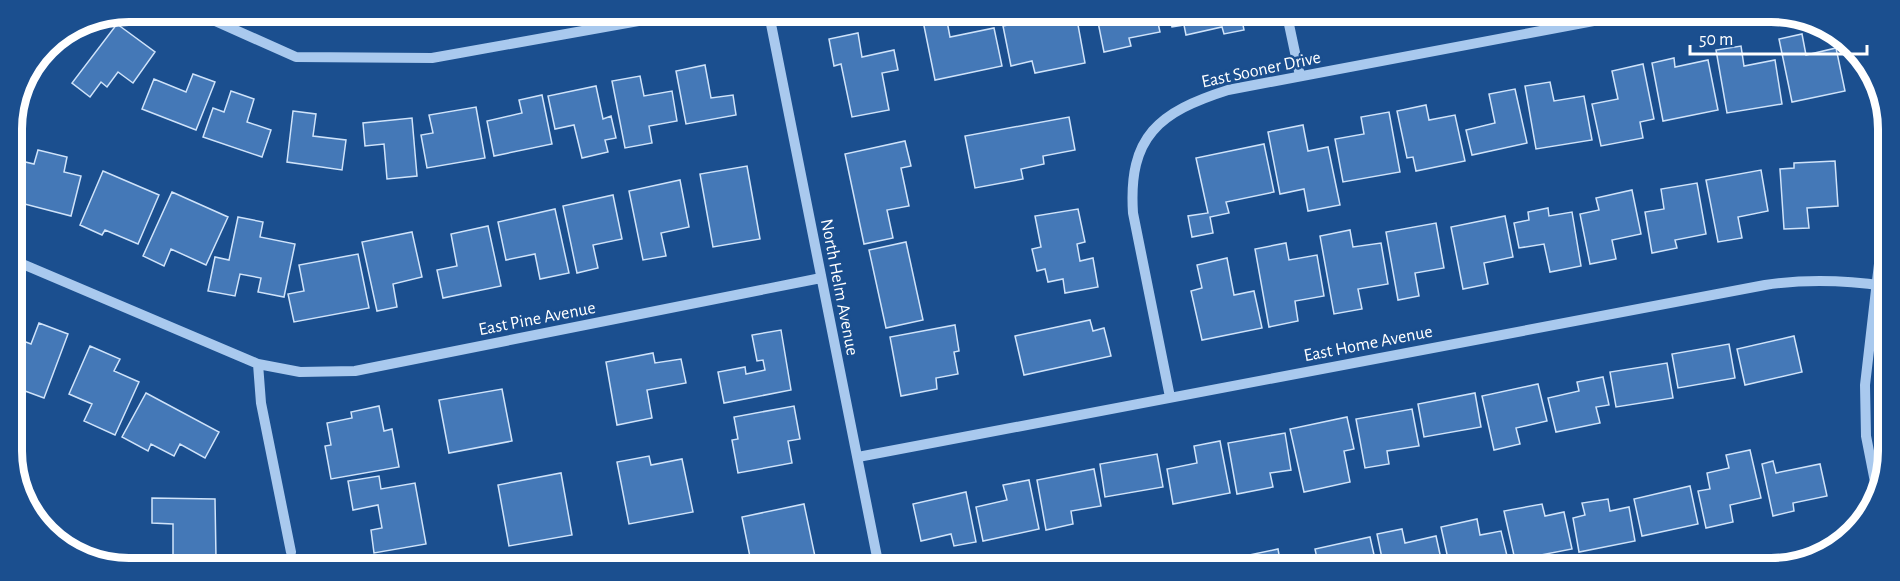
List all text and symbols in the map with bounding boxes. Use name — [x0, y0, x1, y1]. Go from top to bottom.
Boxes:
scale bar — [1690, 18, 1867, 56]
text: 50 m — [1699, 31, 1733, 49]
street label: East Sooner Drive — [1200, 49, 1322, 91]
street label: North Helm Avenue — [817, 217, 861, 357]
street label: East Pine Avenue — [477, 299, 597, 339]
street label: East Home Avenue — [1302, 323, 1434, 365]

